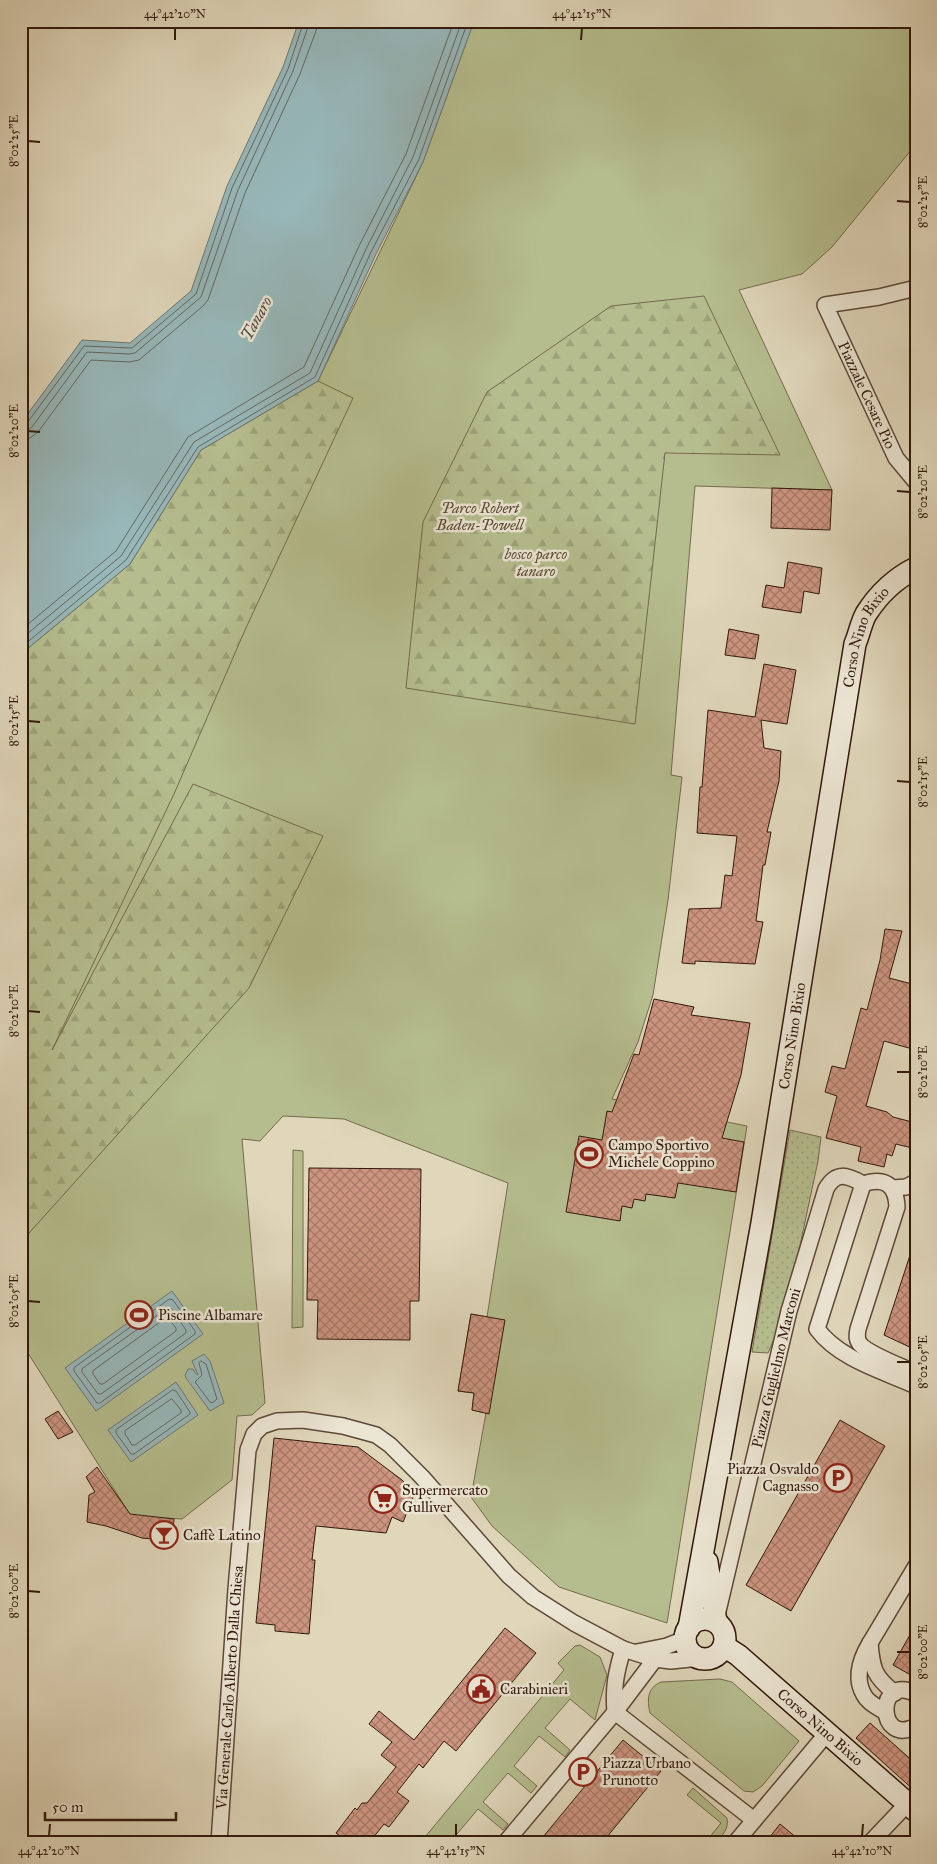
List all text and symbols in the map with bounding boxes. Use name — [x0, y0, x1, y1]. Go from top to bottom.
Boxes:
text: 44°42'20"N — [144, 7, 206, 21]
text: 44°42'15"N — [552, 7, 612, 21]
text: 8°02'25"E — [7, 114, 21, 167]
text: 8°02'25"E — [916, 175, 930, 228]
water label: Tanaro — [237, 293, 276, 343]
street label: Piazzale Cesare Pio — [834, 338, 900, 452]
text: 8°02'20"E — [7, 404, 21, 458]
text: 8°02'20"E — [916, 465, 930, 519]
park label: Parco Robert Baden-Powell — [436, 499, 525, 534]
park label: bosco parco tanaro — [504, 545, 567, 580]
street label: Corso Nino Bixio — [839, 583, 893, 689]
text: 8°02'15"E — [7, 695, 21, 747]
text: 8°02'15"E — [916, 756, 930, 808]
street label: Corso Nino Bixio — [775, 981, 810, 1091]
text: 8°02'10"E — [7, 984, 21, 1037]
text: 8°02'10"E — [916, 1045, 930, 1098]
place label: Campo Sportivo Michele Coppino — [608, 1136, 715, 1171]
sports icon: Campo Sportivo Michele Coppino — [574, 1139, 604, 1169]
text: 8°02'05"E — [7, 1274, 21, 1328]
street label: Piazza Guglielmo Marconi — [748, 1286, 804, 1450]
sports icon: Piscine Albamare — [124, 1300, 154, 1330]
place label: Piscine Albamare — [158, 1306, 263, 1324]
text: 8°02'05"E — [916, 1335, 930, 1389]
place label: Piazza Osvaldo Cagnasso — [727, 1460, 819, 1495]
parking icon: Piazza Osvaldo Cagnasso — [823, 1463, 853, 1493]
place label: Supermercato Gulliver — [402, 1481, 488, 1516]
supermarket icon: Supermercato Gulliver — [368, 1484, 398, 1514]
bar icon: Caffè Latino — [149, 1520, 179, 1550]
place label: Caffè Latino — [183, 1526, 261, 1544]
text: 8°02'00"E — [7, 1563, 21, 1618]
street label: Via Generale Carlo Alberto Dalla Chiesa — [212, 1564, 247, 1811]
text: 8°02'00"E — [916, 1624, 930, 1679]
public building icon: Carabinieri — [466, 1674, 496, 1704]
place label: Carabinieri — [500, 1680, 568, 1698]
street label: Corso Nino Bixio — [774, 1685, 867, 1770]
place label: Piazza Urbano Prunotto — [602, 1754, 691, 1789]
parking icon: Piazza Urbano Prunotto — [568, 1757, 598, 1787]
scale bar — [45, 1789, 176, 1821]
text: 50 m — [52, 1798, 84, 1816]
text: 44°42'20"N — [18, 1844, 80, 1858]
text: 44°42'15"N — [426, 1844, 486, 1858]
text: 44°42'10"N — [832, 1844, 892, 1858]

